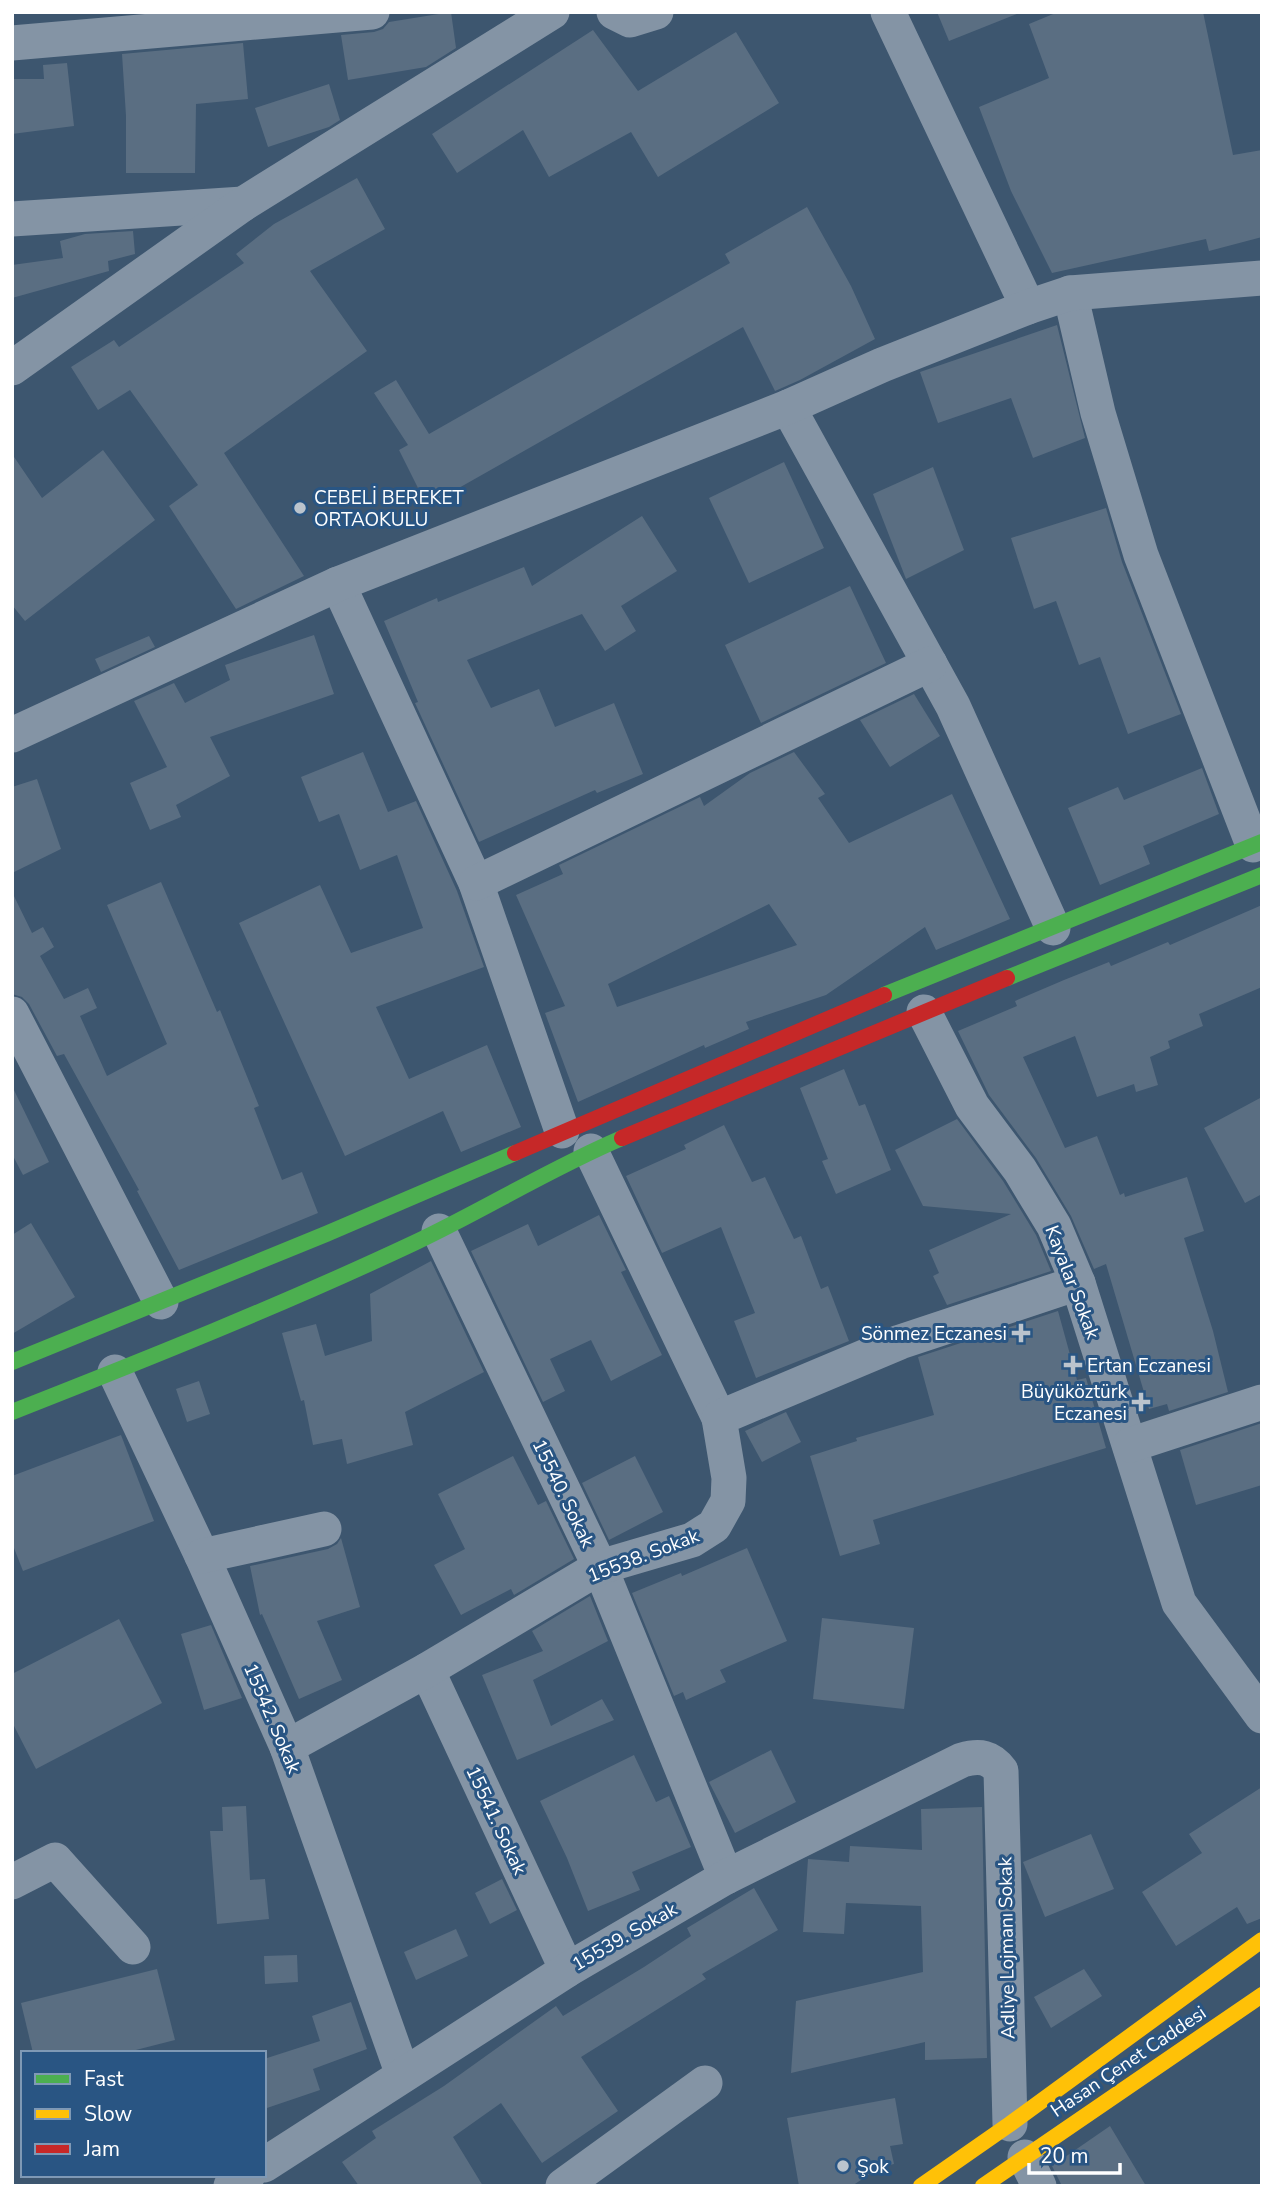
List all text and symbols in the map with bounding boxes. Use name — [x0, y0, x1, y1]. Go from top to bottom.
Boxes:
place label: CEBELİ BEREKET ORTAOKULU — [314, 485, 464, 533]
marker: CEBELİ BEREKET ORTAOKULU — [292, 500, 308, 516]
street label: Kayalar Sokak — [1038, 1222, 1106, 1344]
place label: Sönmez Eczanesi — [861, 1321, 1007, 1347]
marker: Sönmez Eczanesi — [1013, 1325, 1029, 1341]
place label: Ertan Eczanesi — [1087, 1353, 1211, 1379]
marker: Ertan Eczanesi — [1065, 1357, 1081, 1373]
place label: Büyüköztürk Eczanesi — [1021, 1379, 1127, 1427]
marker: Büyüköztürk Eczanesi — [1133, 1394, 1149, 1410]
street label: 15540. Sokak — [526, 1435, 601, 1552]
street label: 15538. Sokak — [584, 1523, 703, 1589]
street label: 15542. Sokak — [237, 1659, 307, 1778]
street label: 15541. Sokak — [459, 1762, 533, 1880]
street label: Adliye Lojmanı Sokak — [992, 1856, 1022, 2039]
street label: 15539. Sokak — [567, 1896, 682, 1977]
street label: Hasan Çenet Caddesi — [1046, 2000, 1211, 2124]
legend — [21, 2051, 266, 2177]
text: Fast — [84, 2065, 124, 2093]
text: Slow — [84, 2100, 133, 2128]
scale bar — [1029, 2132, 1120, 2176]
text: Jam — [83, 2135, 120, 2163]
text: 20 m — [1040, 2142, 1089, 2170]
place label: Şok — [857, 2154, 889, 2180]
marker: Şok — [835, 2158, 851, 2174]

